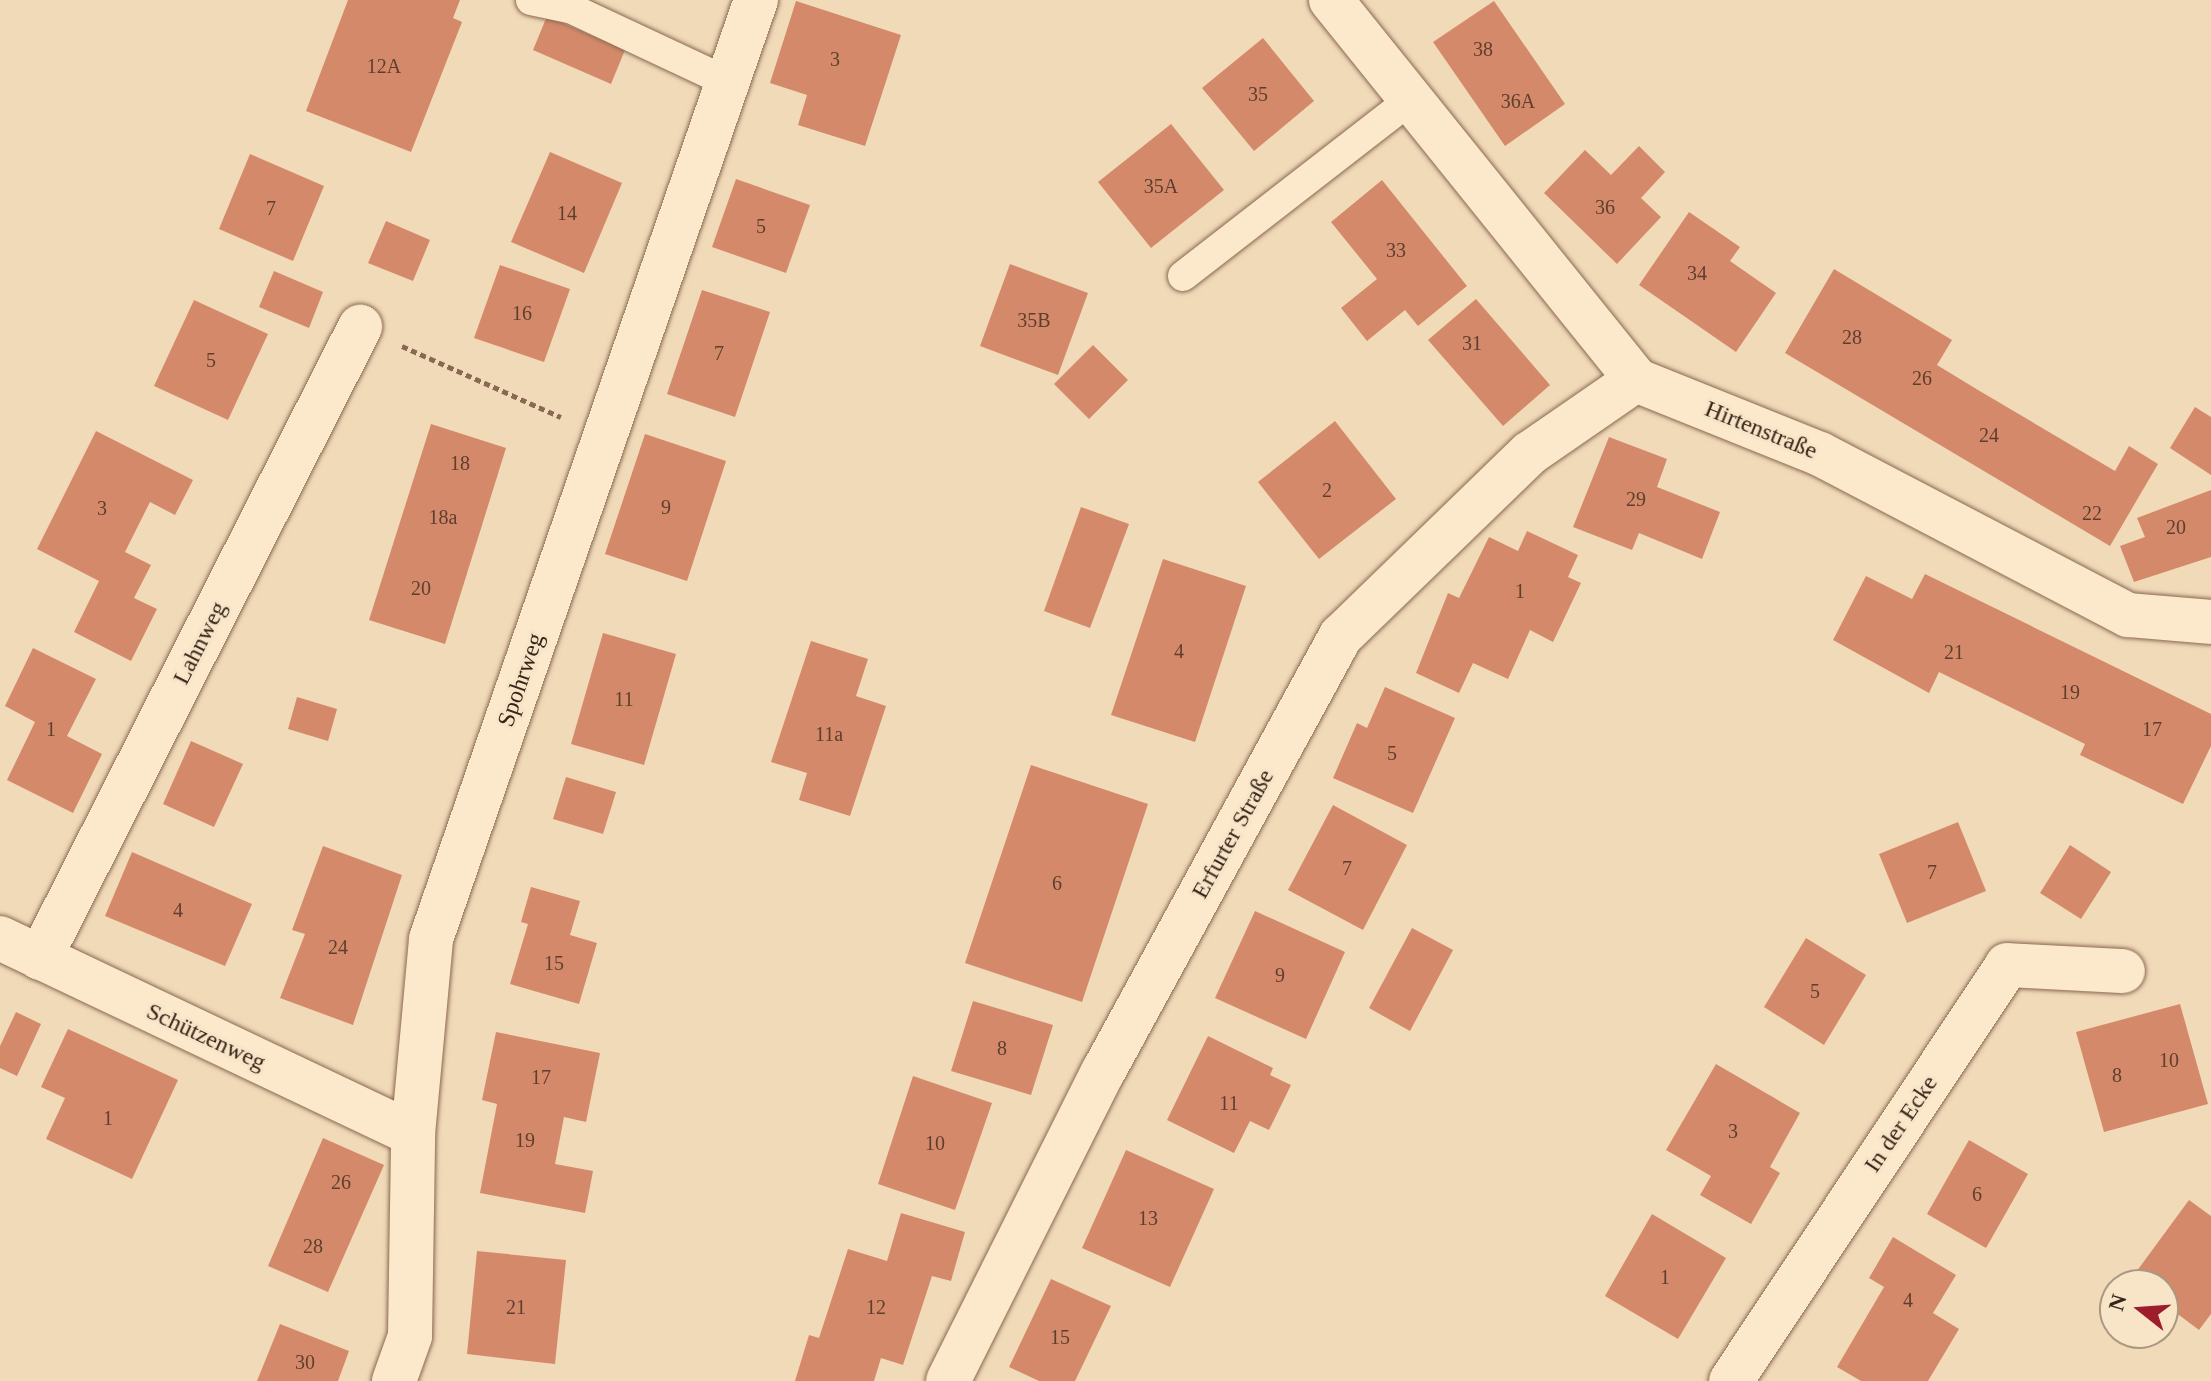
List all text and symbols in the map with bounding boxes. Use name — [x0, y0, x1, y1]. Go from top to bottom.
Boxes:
house number: 38 — [1473, 37, 1493, 61]
house number: 3 — [830, 47, 840, 71]
house number: 12A — [367, 54, 401, 78]
house number: 35 — [1248, 82, 1268, 106]
house number: 36A — [1501, 89, 1535, 113]
house number: 35A — [1144, 174, 1178, 198]
house number: 36 — [1595, 195, 1615, 219]
house number: 7 — [266, 196, 276, 220]
house number: 14 — [557, 201, 577, 225]
house number: 5 — [756, 214, 766, 238]
house number: 33 — [1386, 238, 1406, 262]
house number: 34 — [1687, 261, 1707, 285]
house number: 16 — [512, 301, 532, 325]
house number: 35B — [1017, 308, 1051, 332]
house number: 28 — [1842, 325, 1862, 349]
house number: 31 — [1462, 331, 1482, 355]
house number: 7 — [714, 341, 724, 365]
house number: 5 — [206, 348, 216, 372]
house number: 26 — [1912, 366, 1932, 390]
street label: Hirtenstraße — [1701, 394, 1821, 466]
house number: 24 — [1979, 423, 1999, 447]
house number: 18 — [450, 451, 470, 475]
house number: 2 — [1322, 478, 1332, 502]
house number: 29 — [1626, 487, 1646, 511]
house number: 9 — [661, 495, 671, 519]
house number: 3 — [97, 496, 107, 520]
house number: 22 — [2082, 501, 2102, 525]
house number: 18a — [429, 505, 457, 529]
house number: 20 — [2166, 515, 2186, 539]
house number: 20 — [411, 576, 431, 600]
house number: 1 — [1515, 579, 1525, 603]
street label: Lahnweg — [167, 597, 233, 689]
street label: Spohrweg — [492, 629, 550, 731]
house number: 4 — [1174, 639, 1184, 663]
house number: 21 — [1944, 640, 1964, 664]
house number: 19 — [2060, 680, 2080, 704]
house number: 11 — [614, 687, 634, 711]
house number: 1 — [46, 717, 56, 741]
house number: 17 — [2142, 717, 2162, 741]
house number: 11a — [815, 722, 843, 746]
house number: 5 — [1387, 741, 1397, 765]
street label: Erfurter Straße — [1186, 764, 1280, 904]
house number: 7 — [1342, 856, 1352, 880]
house number: 7 — [1927, 860, 1937, 884]
house number: 6 — [1052, 871, 1062, 895]
house number: 4 — [173, 898, 183, 922]
house number: 24 — [328, 935, 348, 959]
house number: 15 — [544, 951, 564, 975]
house number: 9 — [1275, 963, 1285, 987]
house number: 5 — [1810, 979, 1820, 1003]
street label: Schützenweg — [142, 997, 270, 1077]
house number: 8 — [997, 1036, 1007, 1060]
house number: 10 — [2159, 1048, 2179, 1072]
house number: 8 — [2112, 1063, 2122, 1087]
house number: 17 — [531, 1065, 551, 1089]
street label: In der Ecke — [1858, 1070, 1944, 1178]
house number: 11 — [1219, 1091, 1239, 1115]
house number: 1 — [103, 1106, 113, 1130]
house number: 3 — [1728, 1119, 1738, 1143]
house number: 19 — [515, 1128, 535, 1152]
house number: 10 — [925, 1131, 945, 1155]
house number: 26 — [331, 1170, 351, 1194]
house number: 6 — [1972, 1182, 1982, 1206]
house number: 13 — [1138, 1206, 1158, 1230]
house number: 28 — [303, 1234, 323, 1258]
house number: 1 — [1660, 1265, 1670, 1289]
north arrow — [2099, 1269, 2179, 1349]
house number: 4 — [1903, 1288, 1913, 1312]
text: N — [2103, 1291, 2132, 1314]
house number: 21 — [506, 1295, 526, 1319]
house number: 12 — [866, 1295, 886, 1319]
house number: 15 — [1050, 1325, 1070, 1349]
house number: 30 — [295, 1350, 315, 1374]

